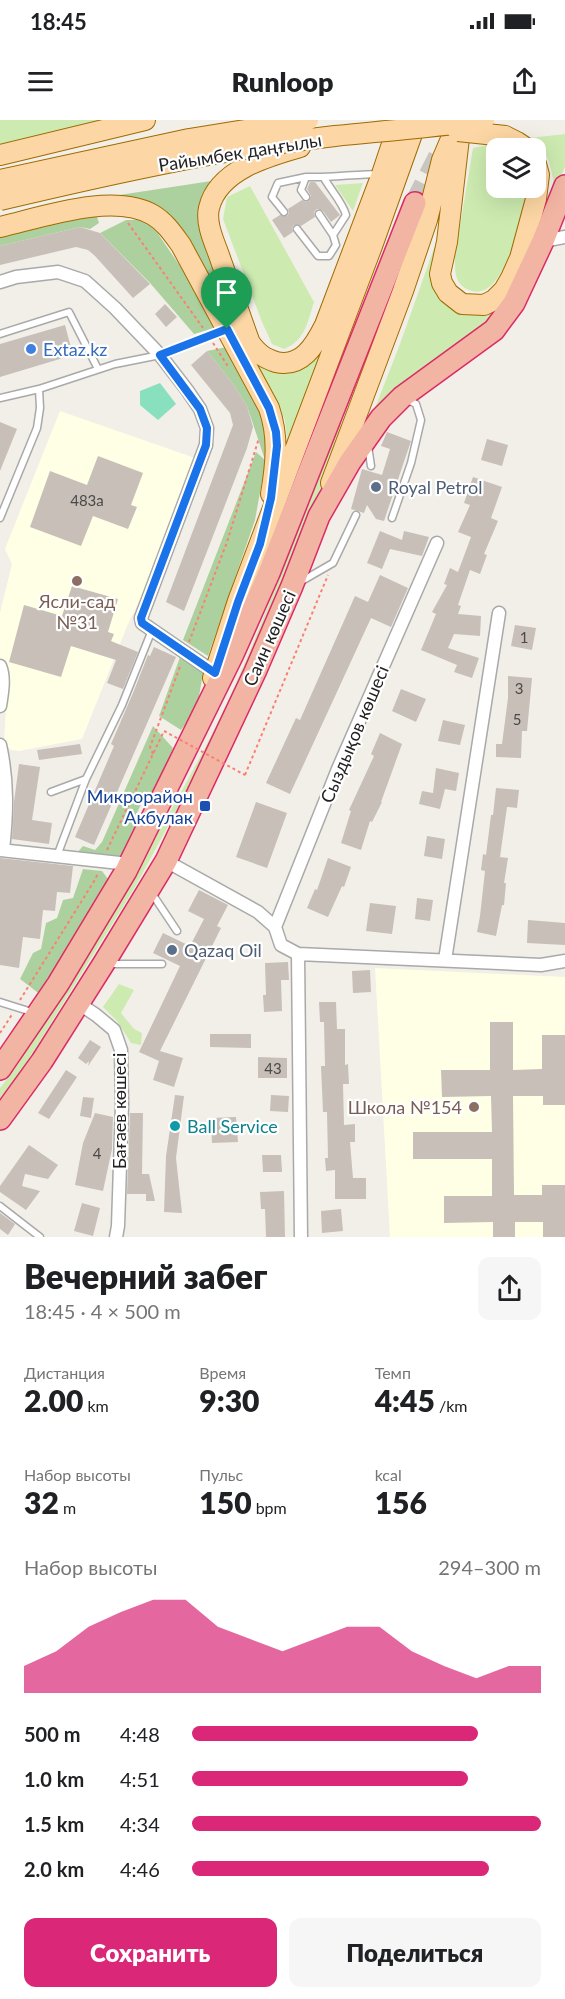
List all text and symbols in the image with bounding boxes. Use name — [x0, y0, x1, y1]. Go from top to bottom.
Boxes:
text: 18:45 — [30, 8, 87, 35]
icon: menu — [24, 65, 57, 98]
text: Runloop — [232, 65, 333, 98]
icon: share — [508, 65, 541, 98]
street label: Райымбек даңғылы — [157, 128, 323, 176]
map controls — [486, 138, 546, 198]
button: layers — [486, 138, 546, 198]
pin — [201, 267, 252, 329]
icon: arrive — [210, 276, 243, 309]
place label: Extaz.kz — [43, 338, 107, 360]
marker: Extaz.kz — [24, 342, 38, 356]
place label: Royal Petrol — [388, 476, 482, 498]
marker: Royal Petrol — [369, 480, 383, 494]
house number: 483а — [70, 491, 104, 509]
marker: Ясли-сад №31 — [70, 574, 84, 588]
street label: Саин көшесі — [238, 587, 300, 689]
place label: Ясли-сад №31 — [38, 590, 115, 633]
house number: 1 — [520, 628, 528, 646]
street label: Сыздықов көшесі — [315, 662, 393, 806]
house number: 3 — [515, 679, 523, 697]
house number: 5 — [513, 710, 521, 728]
place label: Микрорайон Акбулак — [87, 785, 194, 828]
marker: Микрорайон Акбулак — [198, 799, 212, 813]
place label: Qazaq Oil — [184, 939, 262, 961]
marker: Qazaq Oil — [165, 943, 179, 957]
street label: Бағаев көшесі — [108, 1053, 130, 1169]
house number: 43 — [264, 1059, 282, 1077]
place label: Школа №154 — [348, 1096, 462, 1118]
marker: Школа №154 — [467, 1100, 481, 1114]
place label: Ball Service — [187, 1115, 278, 1137]
marker: Ball Service — [168, 1119, 182, 1133]
house number: 4 — [93, 1144, 102, 1162]
text: Вечерний забег — [24, 1256, 267, 1296]
button: share — [478, 1257, 541, 1320]
text: 18:45 · 4 × 500 m — [24, 1299, 181, 1323]
text: Дистанция — [24, 1363, 105, 1382]
text: Время — [199, 1363, 246, 1382]
text: Темп — [375, 1363, 411, 1382]
text: 2.00 — [24, 1382, 83, 1418]
text: 9:30 — [199, 1382, 259, 1418]
text: 4:45 — [375, 1382, 435, 1418]
text: km — [83, 1396, 109, 1415]
text: /km — [435, 1396, 467, 1415]
text: Набор высоты — [24, 1465, 131, 1484]
text: Пульс — [199, 1465, 243, 1484]
text: kcal — [375, 1465, 402, 1484]
text: 32 — [24, 1484, 59, 1520]
text: 150 — [199, 1484, 252, 1520]
text: 156 — [375, 1484, 427, 1520]
text: m — [59, 1498, 76, 1517]
text: bpm — [252, 1498, 287, 1517]
text: Набор высоты — [24, 1555, 157, 1579]
text: 294–300 m — [438, 1555, 541, 1579]
text: 500 m — [24, 1722, 80, 1746]
text: 4:48 — [120, 1722, 160, 1746]
text: 1.0 km — [24, 1767, 84, 1791]
text: 4:51 — [120, 1767, 160, 1791]
text: 1.5 km — [24, 1812, 84, 1836]
text: 4:34 — [120, 1812, 160, 1836]
text: 2.0 km — [24, 1857, 84, 1881]
text: 4:46 — [120, 1857, 160, 1881]
button: Сохранить — [24, 1918, 277, 1987]
button: Поделиться — [289, 1918, 541, 1987]

